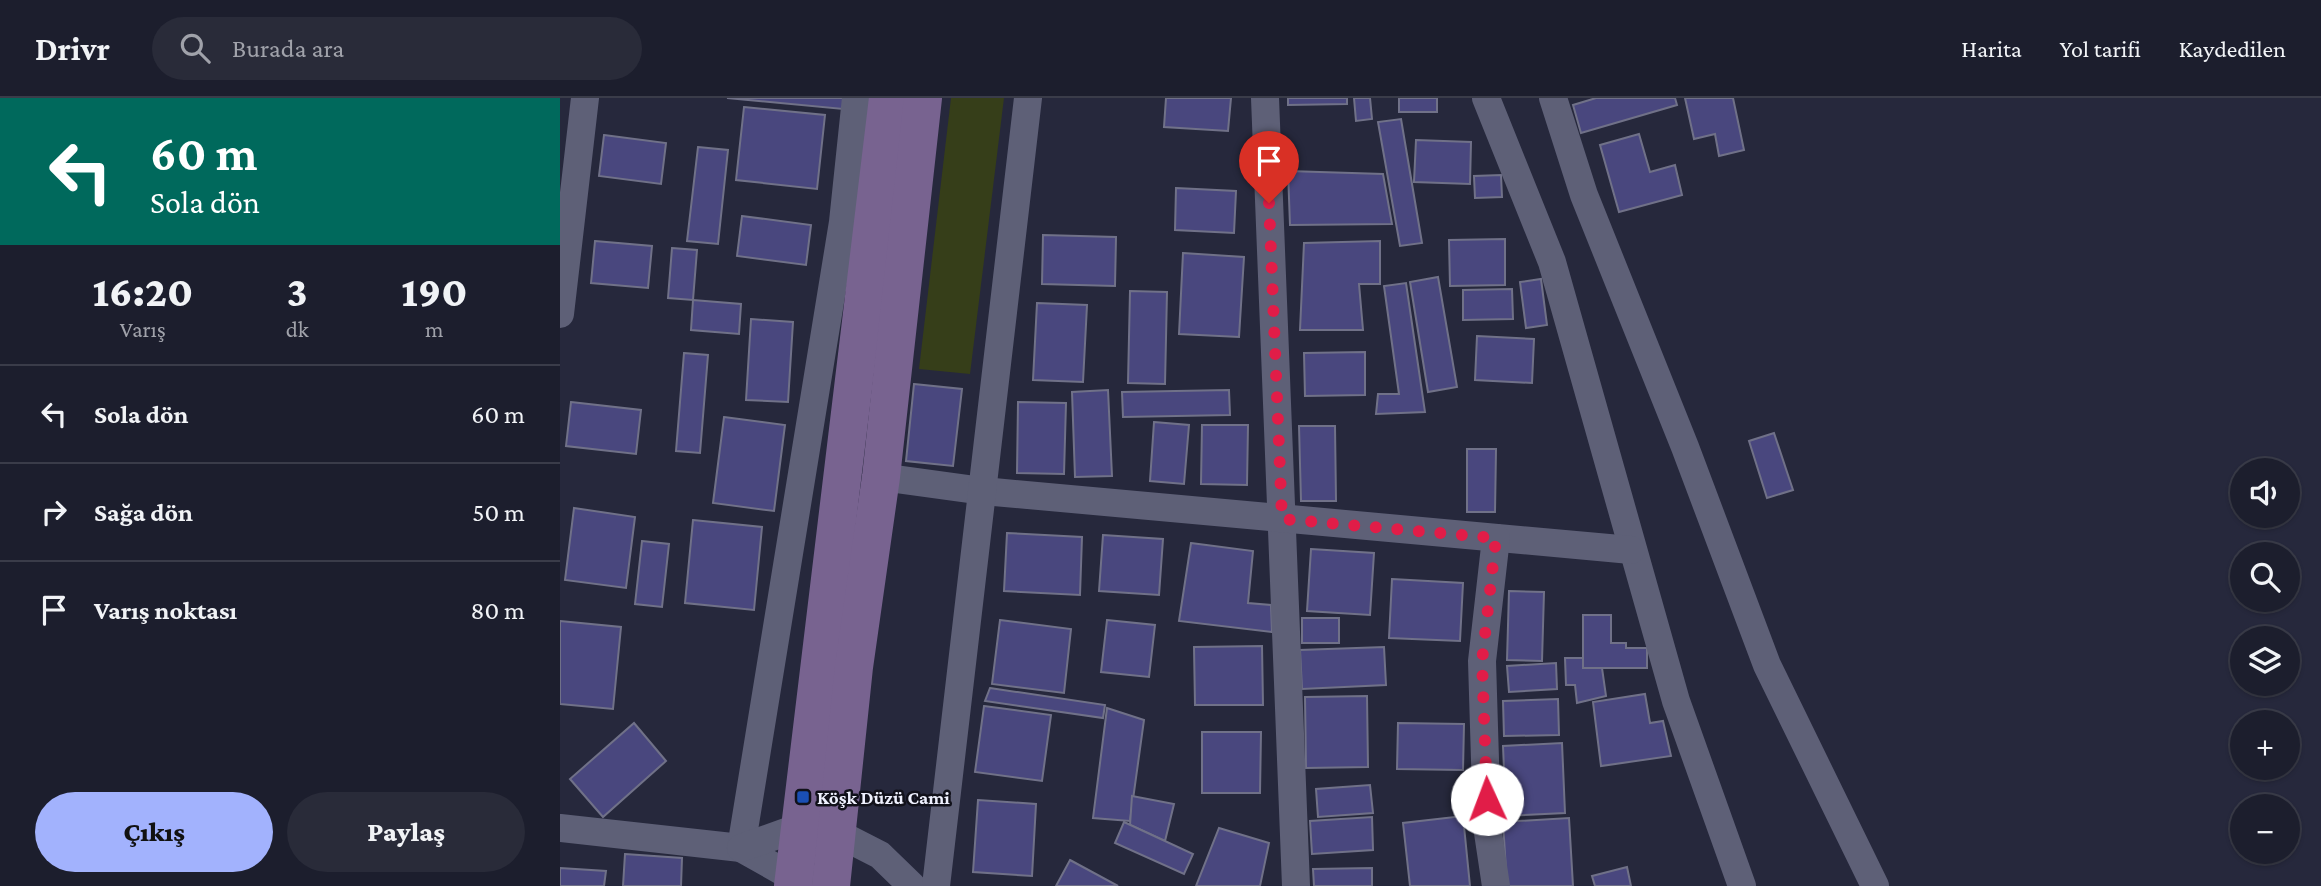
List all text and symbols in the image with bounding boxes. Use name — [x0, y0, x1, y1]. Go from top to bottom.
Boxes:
search box — [152, 17, 642, 80]
icon: search — [176, 29, 214, 67]
text: Drivr — [35, 30, 110, 67]
text: Burada ara — [232, 34, 344, 63]
text: Harita — [1961, 35, 2022, 62]
text: Yol tarifi — [2060, 35, 2141, 62]
text: Kaydedilen — [2179, 35, 2286, 62]
icon: left — [35, 126, 126, 217]
text: 60 m — [150, 126, 257, 181]
pin — [1239, 131, 1299, 203]
icon: arrive — [1250, 142, 1288, 180]
text: Sola dön — [150, 184, 260, 220]
text: 16:20 — [93, 268, 193, 315]
text: 3 — [287, 268, 308, 315]
text: 190 — [401, 268, 467, 315]
text: Varış — [120, 316, 166, 342]
text: dk — [286, 316, 309, 342]
text: m — [425, 316, 444, 342]
icon: left — [35, 395, 73, 433]
text: Sola dön — [94, 400, 188, 429]
text: 60 m — [471, 400, 525, 429]
map controls — [2230, 458, 2300, 864]
button: sound — [2230, 458, 2300, 528]
icon: right — [35, 493, 73, 531]
text: Sağa dön — [94, 498, 193, 527]
text: 50 m — [472, 498, 525, 527]
button: search — [2230, 542, 2300, 612]
icon: arrive — [35, 591, 73, 629]
text: Varış noktası — [94, 596, 237, 625]
text: 80 m — [471, 596, 525, 625]
button: layers — [2230, 626, 2300, 696]
button: + — [2230, 710, 2300, 780]
position arrow — [1450, 762, 1524, 836]
place label: Köşk Düzü Cami — [817, 787, 950, 808]
marker: Köşk Düzü Cami — [795, 789, 811, 805]
button: Çıkış — [35, 792, 273, 872]
button: Paylaş — [287, 792, 525, 872]
button: − — [2230, 794, 2300, 864]

